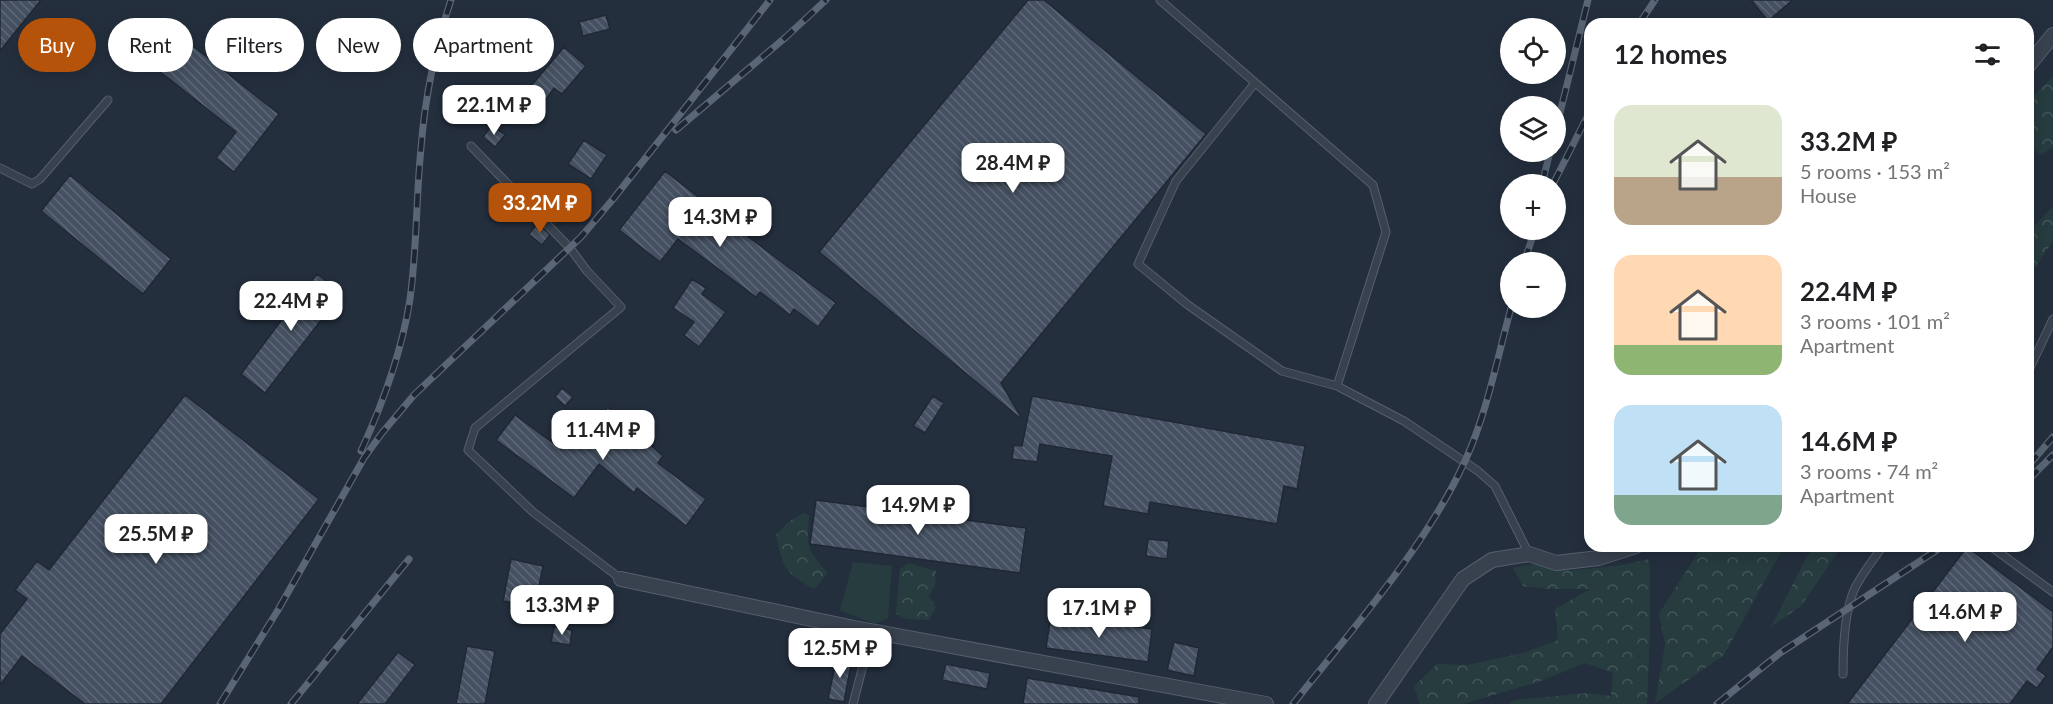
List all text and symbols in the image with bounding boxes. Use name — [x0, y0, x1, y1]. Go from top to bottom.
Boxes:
chip: Buy — [18, 18, 96, 72]
chip: Rent — [108, 18, 193, 72]
chip: Filters — [205, 18, 304, 72]
chip: New — [316, 18, 401, 72]
chip: Apartment — [413, 18, 554, 72]
map controls — [1500, 18, 1566, 318]
button: locate — [1500, 18, 1566, 84]
text: 12 homes — [1614, 38, 1727, 70]
icon: filters — [1971, 38, 2004, 71]
pin: 22.1M ₽ — [439, 85, 549, 136]
text: 22.1M ₽ — [457, 92, 531, 116]
button: layers — [1500, 96, 1566, 162]
text: 33.2M ₽ — [1800, 125, 1897, 157]
icon: home — [1662, 129, 1734, 201]
pin: 28.4M ₽ — [958, 143, 1068, 194]
text: 28.4M ₽ — [976, 150, 1050, 174]
text: 5 rooms · 153 m² — [1800, 159, 1950, 183]
button: + — [1500, 174, 1566, 240]
pin: 33.2M ₽ — [485, 183, 595, 234]
text: House — [1800, 183, 1857, 207]
text: 33.2M ₽ — [503, 190, 577, 214]
pin: 14.3M ₽ — [665, 197, 775, 248]
text: 14.3M ₽ — [683, 204, 757, 228]
button: − — [1500, 252, 1566, 318]
text: 22.4M ₽ — [1800, 275, 1897, 307]
icon: home — [1662, 279, 1734, 351]
pin: 22.4M ₽ — [236, 281, 346, 332]
text: 22.4M ₽ — [254, 288, 328, 312]
text: 3 rooms · 101 m² — [1800, 309, 1950, 333]
text: Apartment — [1800, 333, 1894, 357]
pin: 11.4M ₽ — [548, 410, 658, 461]
text: 11.4M ₽ — [566, 417, 640, 441]
text: 14.6M ₽ — [1800, 425, 1897, 457]
icon: home — [1662, 429, 1734, 501]
text: 3 rooms · 74 m² — [1800, 459, 1938, 483]
text: Apartment — [1800, 483, 1894, 507]
pin: 14.9M ₽ — [863, 485, 973, 536]
text: 14.9M ₽ — [881, 492, 955, 516]
pin: 25.5M ₽ — [101, 514, 211, 565]
text: 25.5M ₽ — [119, 521, 193, 545]
pin: 13.3M ₽ — [507, 585, 617, 636]
pin: 17.1M ₽ — [1044, 588, 1154, 639]
text: 13.3M ₽ — [525, 592, 599, 616]
pin: 14.6M ₽ — [1910, 592, 2020, 643]
text: 17.1M ₽ — [1062, 595, 1136, 619]
text: 14.6M ₽ — [1928, 599, 2002, 623]
pin: 12.5M ₽ — [785, 628, 895, 679]
text: 12.5M ₽ — [803, 635, 877, 659]

